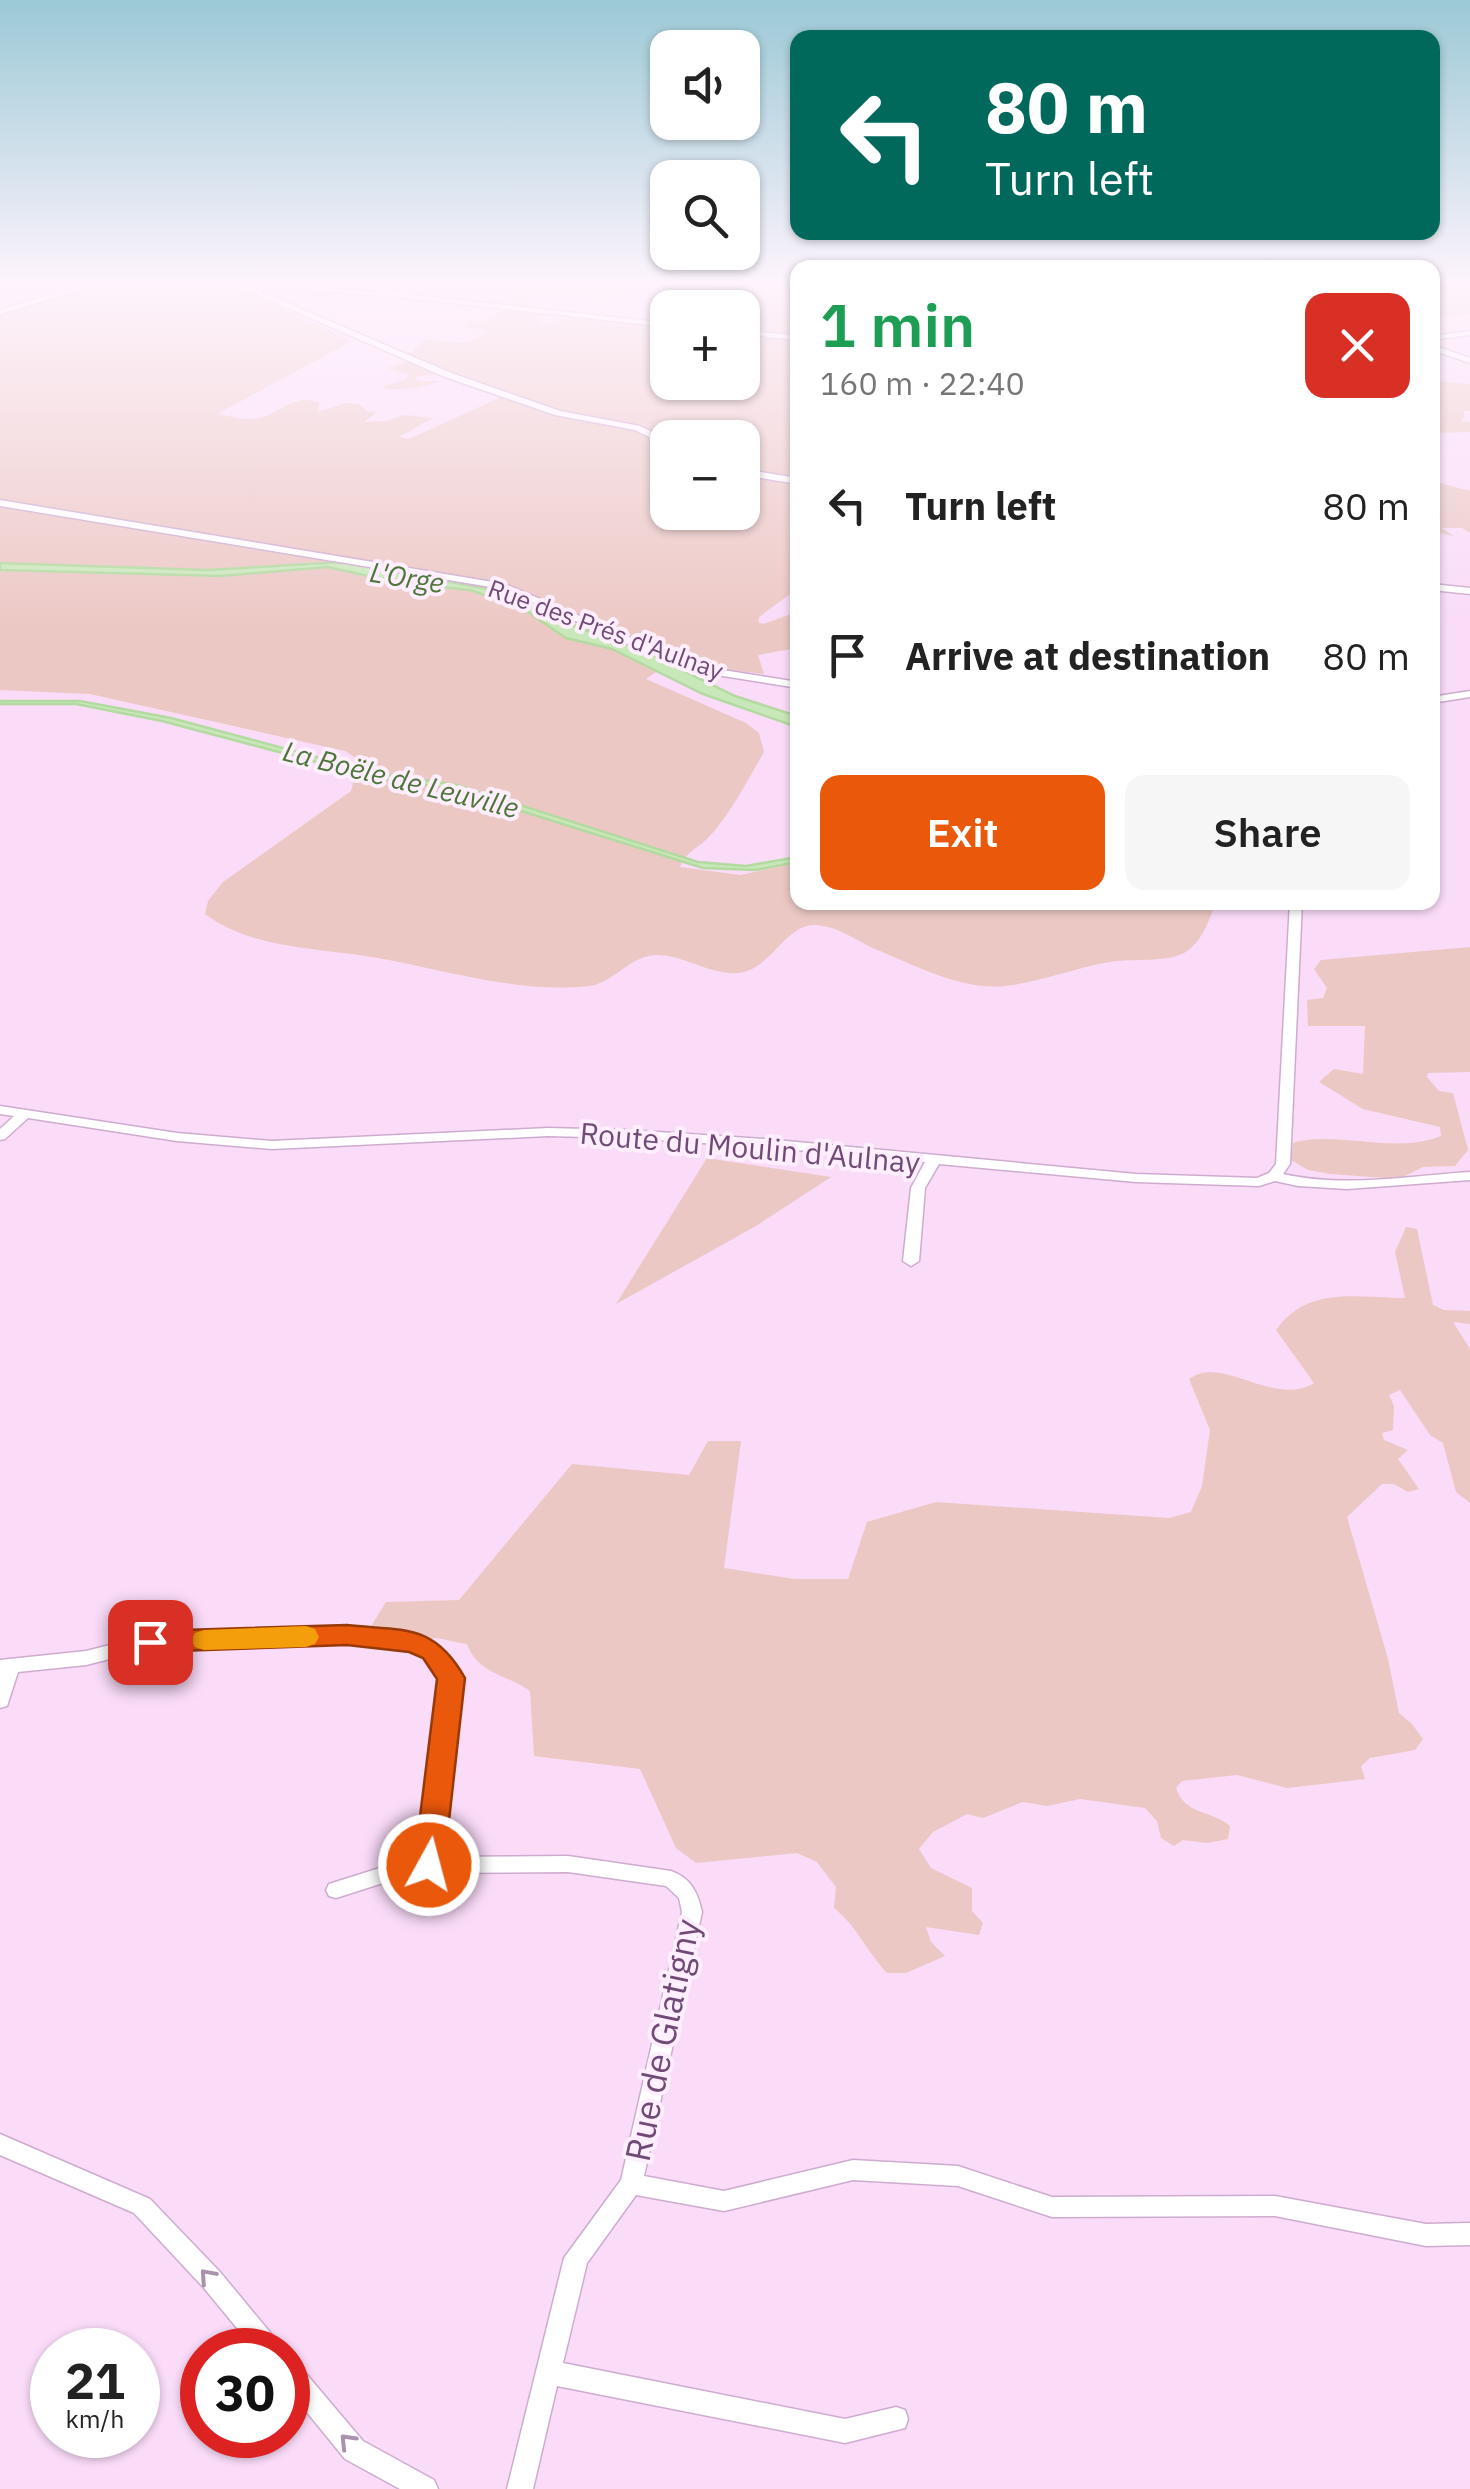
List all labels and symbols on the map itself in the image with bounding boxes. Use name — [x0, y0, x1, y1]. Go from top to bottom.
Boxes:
water label: L'Orge — [367, 553, 447, 601]
street label: Rue des Prés d'Aulnay — [484, 571, 729, 687]
water label: La Boële de Leuville — [279, 732, 523, 826]
street label: Route du Moulin d'Aulnay — [578, 1113, 922, 1181]
pin — [108, 1600, 193, 1685]
position arrow — [377, 1813, 481, 1917]
street label: Rue de Glatigny — [614, 1915, 710, 2165]
one-way arrow — [201, 2269, 219, 2288]
speed limit sign: 30 — [180, 2328, 310, 2458]
one-way arrow — [341, 2434, 359, 2452]

